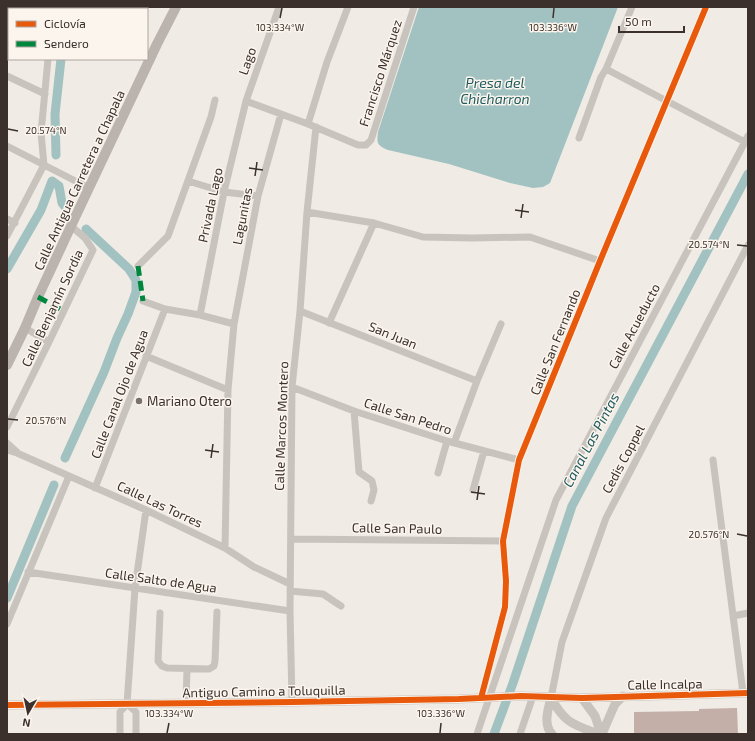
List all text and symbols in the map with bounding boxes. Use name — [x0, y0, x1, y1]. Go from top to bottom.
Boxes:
legend — [8, 8, 148, 60]
scale bar — [619, 8, 684, 34]
text: 50 m — [625, 14, 652, 28]
text: Ciclovía — [44, 16, 86, 30]
street label: Francisco Márquez — [355, 18, 405, 128]
text: 103.334°W — [256, 21, 305, 33]
text: 103.336°W — [529, 21, 577, 33]
text: Sendero — [44, 36, 89, 50]
street label: Lago — [235, 45, 259, 77]
water label: Presa del Chicharron — [460, 74, 530, 107]
street label: Calle Antigua Carretera a Chapala — [30, 87, 128, 273]
text: 20.574°N — [25, 124, 67, 136]
street label: Privada Lago — [194, 166, 226, 244]
street label: Lagunitas — [229, 186, 255, 246]
text: 20.574°N — [688, 238, 730, 250]
street label: Calle Benjamín Sordia — [18, 247, 86, 369]
street label: Calle Acueducto — [605, 281, 663, 371]
street label: Calle San Fernando — [526, 287, 584, 397]
street label: San Juan — [366, 318, 420, 352]
street label: Calle Canal Ojo de Agua — [87, 327, 151, 461]
street label: Calle Marcos Montero — [271, 361, 291, 491]
water label: Canal Las Pintas — [559, 390, 623, 490]
place label: Mariano Otero — [147, 393, 232, 409]
street label: Calle San Pedro — [362, 394, 454, 438]
marker: Mariano Otero — [134, 396, 144, 406]
text: 20.576°N — [26, 414, 66, 426]
street label: Cedis Coppel — [598, 422, 648, 496]
street label: Calle Las Torres — [115, 477, 205, 531]
street label: Calle San Paulo — [352, 519, 442, 537]
text: 20.576°N — [689, 528, 729, 540]
street label: Calle Salto de Agua — [104, 564, 218, 596]
street label: Calle Incalpa — [627, 675, 703, 693]
street label: Antiguo Camino a Toluquilla — [182, 682, 346, 700]
north arrow — [8, 693, 48, 733]
text: 103.334°W — [145, 707, 194, 719]
text: 103.336°W — [417, 707, 465, 719]
text: N — [21, 716, 31, 730]

